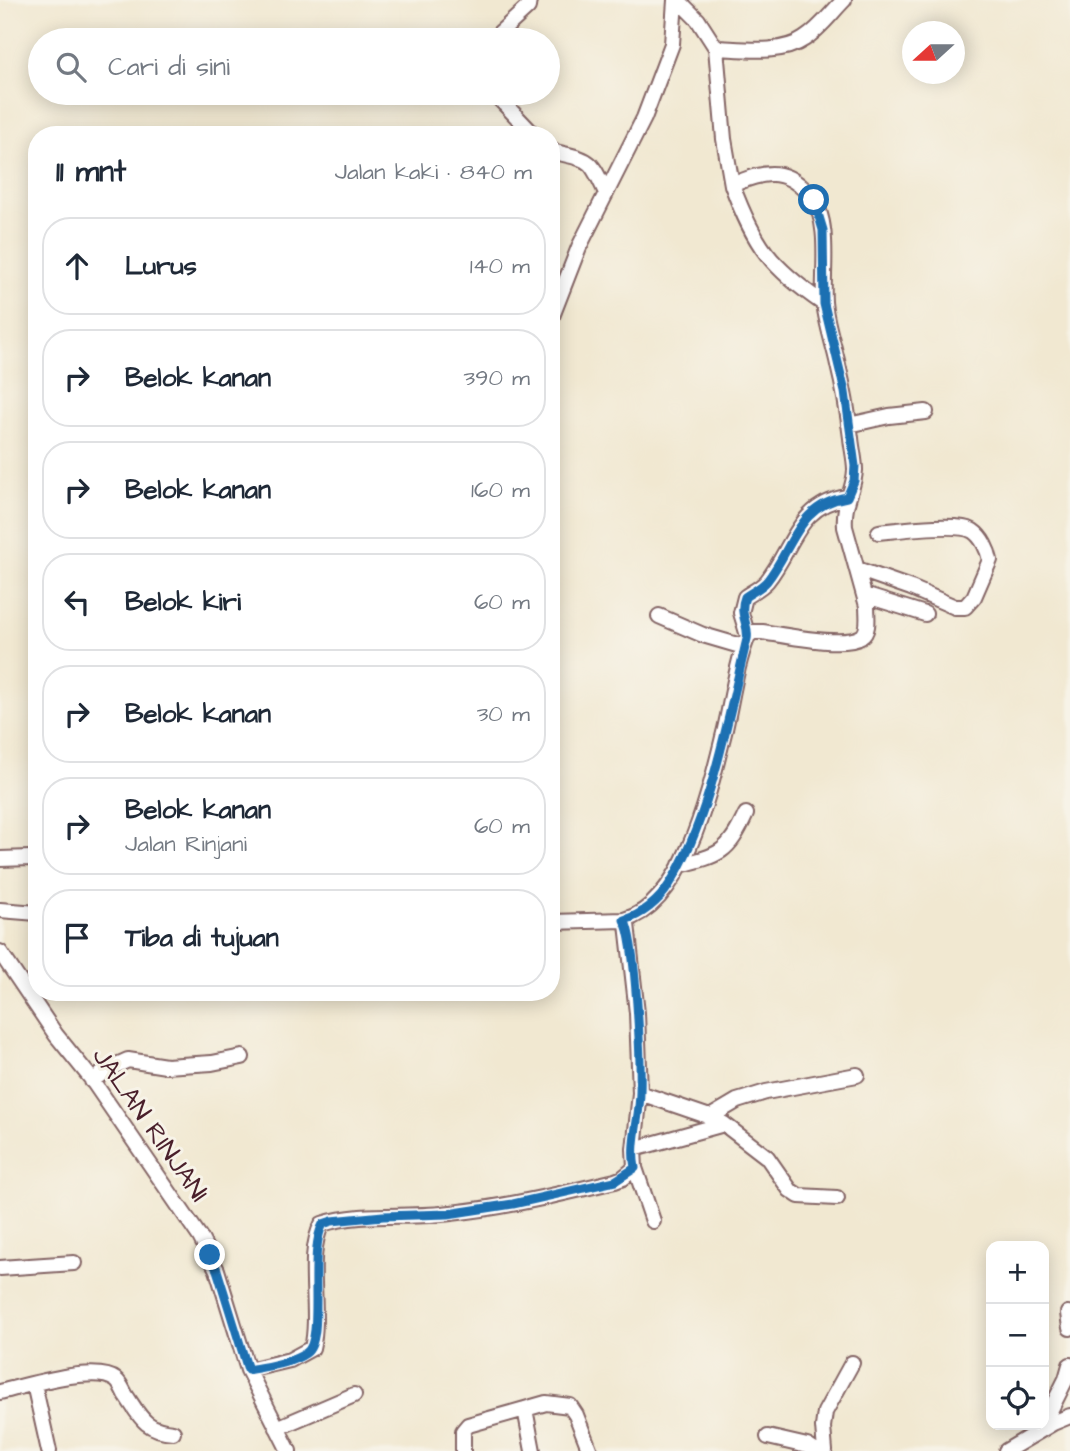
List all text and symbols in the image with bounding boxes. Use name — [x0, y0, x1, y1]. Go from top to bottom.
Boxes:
north arrow — [902, 21, 965, 84]
search box — [28, 28, 560, 105]
icon: search — [52, 48, 90, 86]
text: Cari di sini — [108, 49, 230, 85]
text: 11 mnt — [56, 151, 126, 193]
text: Jalan kaki · 840 m — [335, 156, 532, 188]
route start — [798, 184, 829, 215]
icon: ahead — [58, 247, 96, 285]
text: Lurus — [125, 248, 197, 284]
text: 140 m — [470, 250, 530, 282]
icon: right — [58, 359, 96, 397]
text: Belok kanan — [125, 360, 271, 396]
text: 390 m — [464, 362, 530, 394]
icon: right — [58, 471, 96, 509]
text: Belok kanan — [125, 472, 271, 508]
text: 160 m — [471, 474, 530, 506]
icon: left — [58, 583, 96, 621]
text: Belok kiri — [125, 584, 241, 620]
text: 60 m — [474, 586, 530, 618]
icon: right — [58, 695, 96, 733]
text: Belok kanan — [125, 696, 271, 732]
text: 30 m — [477, 698, 530, 730]
text: Belok kanan — [125, 792, 271, 828]
icon: right — [58, 807, 96, 845]
text: 60 m — [474, 810, 530, 842]
text: Jalan Rinjani — [125, 828, 247, 860]
icon: arrive — [58, 919, 96, 957]
text: Tiba di tujuan — [125, 920, 279, 956]
street label: JALAN RINJANI — [83, 1040, 217, 1209]
route end — [194, 1239, 225, 1270]
map controls — [986, 1241, 1049, 1430]
button: + — [986, 1241, 1049, 1304]
button: − — [986, 1304, 1049, 1367]
button: locate — [986, 1367, 1049, 1430]

